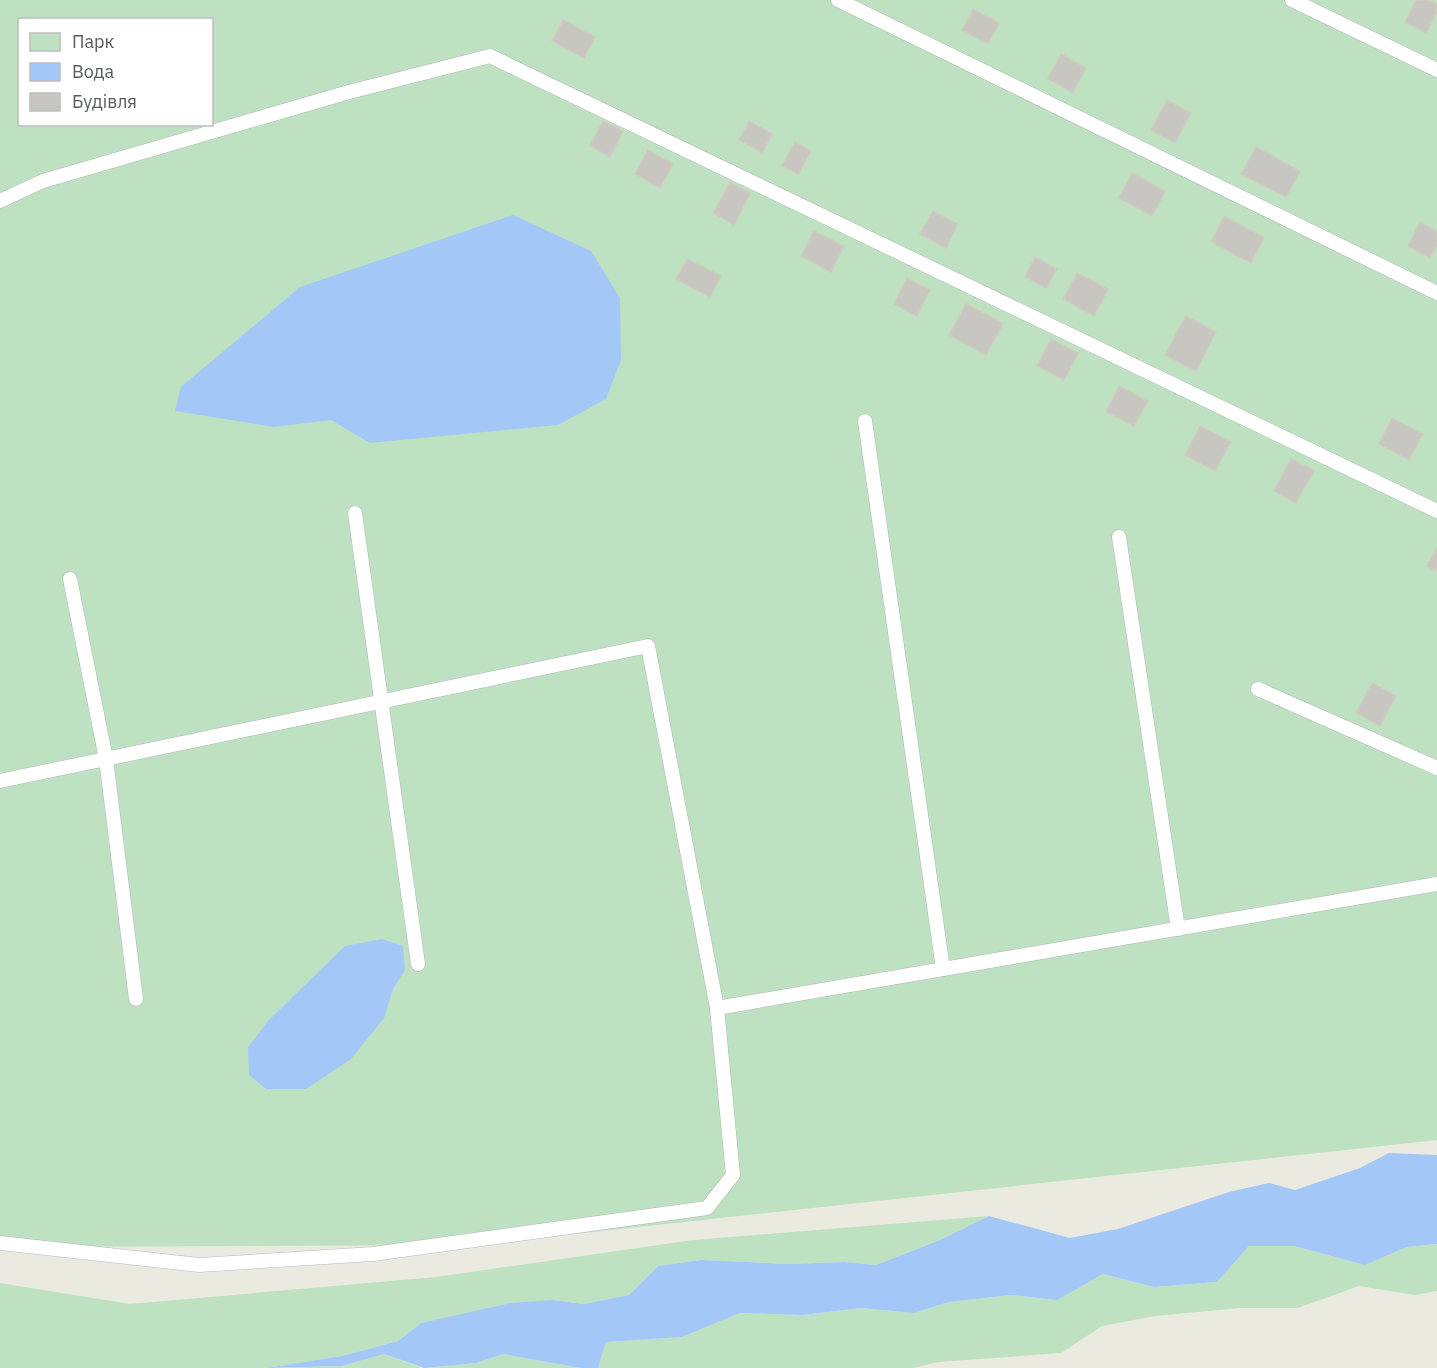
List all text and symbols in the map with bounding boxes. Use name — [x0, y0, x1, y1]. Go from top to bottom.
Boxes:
legend — [18, 18, 213, 126]
text: Парк — [72, 30, 115, 53]
text: Вода — [72, 60, 115, 83]
text: Будівля — [72, 90, 137, 113]

